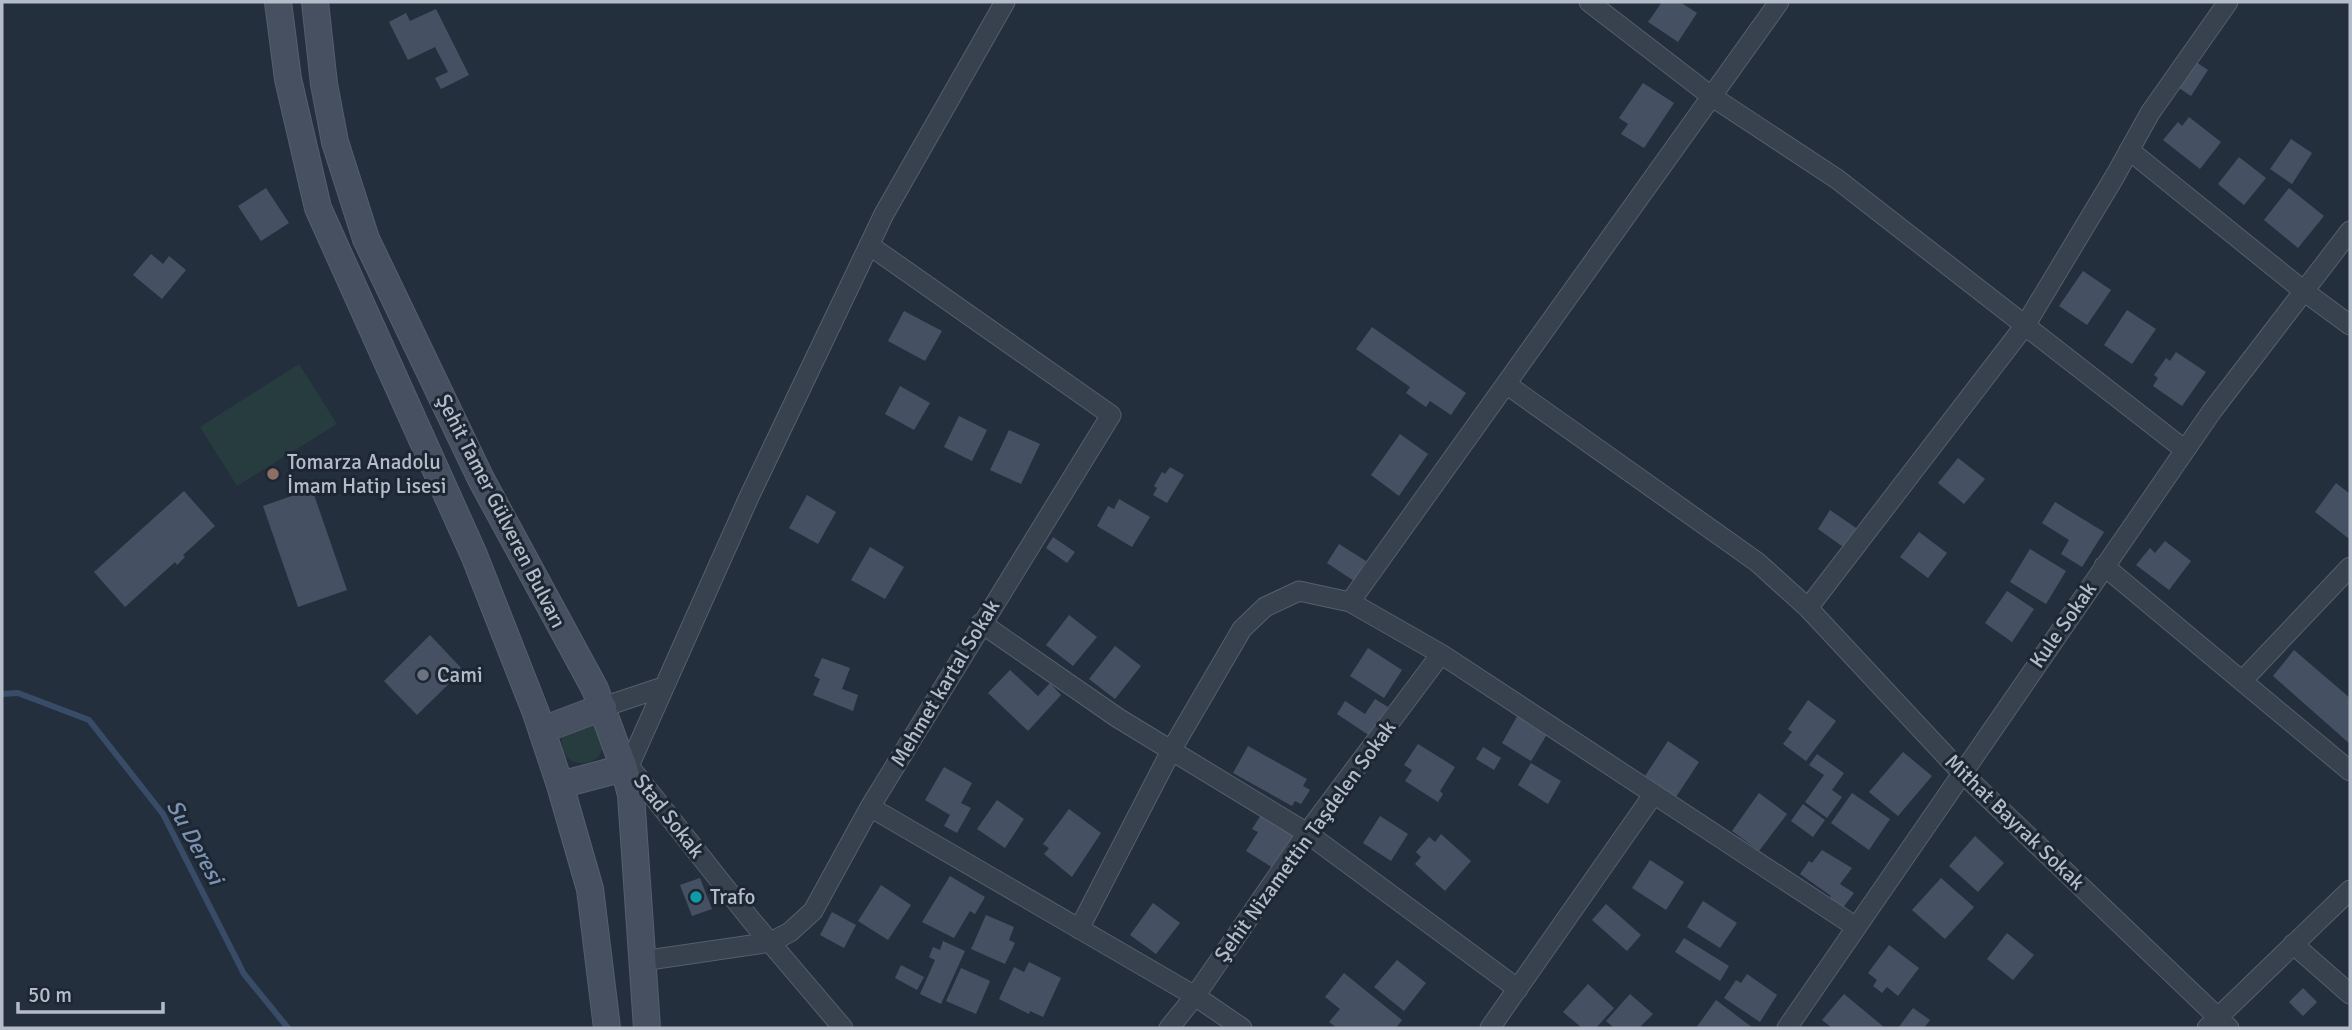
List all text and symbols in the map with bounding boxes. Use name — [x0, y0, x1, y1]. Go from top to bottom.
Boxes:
street label: Şehit Tamer Gülveren Bulvarı — [431, 390, 571, 632]
place label: Tomarza Anadolu İmam Hatip Lisesi — [287, 449, 446, 499]
marker: Tomarza Anadolu İmam Hatip Lisesi — [265, 466, 281, 482]
street label: Kule Sokak — [2024, 577, 2102, 673]
street label: Mehmet kartal Sokak — [885, 594, 1005, 771]
place label: Cami — [437, 662, 483, 688]
marker: Cami — [415, 667, 431, 683]
street label: Şehit Nizamettin Taşdelen Sokak — [1209, 715, 1402, 967]
street label: Mithat Bayrak Sokak — [1940, 749, 2091, 896]
street label: Stad Sokak — [628, 769, 710, 864]
water label: Su Deresi — [160, 794, 231, 892]
place label: Trafo — [710, 884, 755, 910]
marker: Trafo — [688, 889, 704, 905]
scale bar — [18, 970, 163, 1014]
text: 50 m — [28, 982, 72, 1008]

